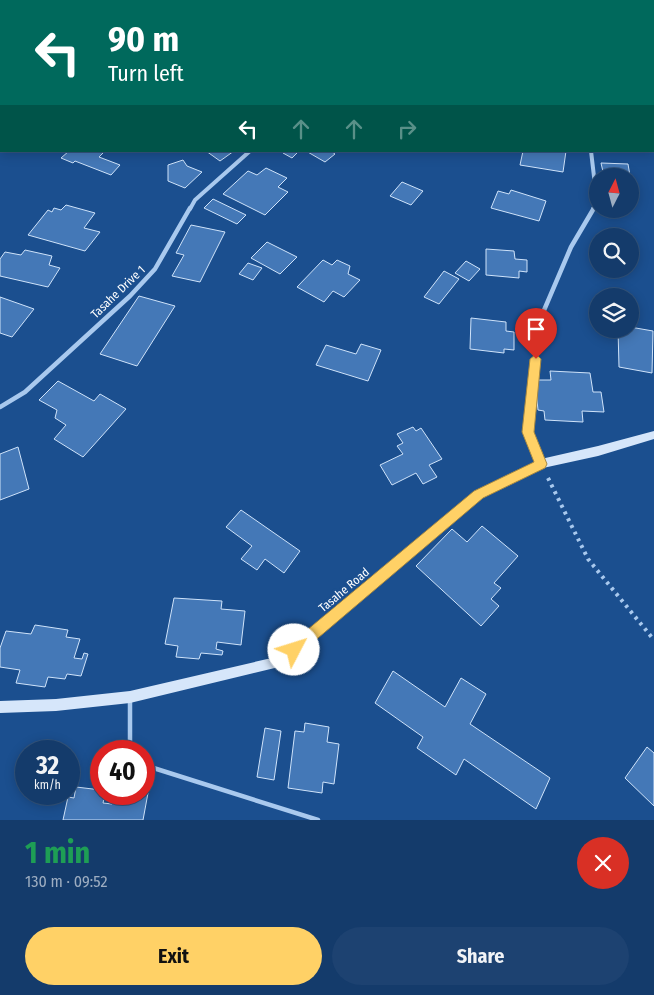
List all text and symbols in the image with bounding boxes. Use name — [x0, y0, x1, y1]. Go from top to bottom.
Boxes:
text: 90 m — [108, 18, 179, 60]
icon: left — [25, 20, 90, 85]
text: Turn left — [108, 60, 184, 87]
icon: left — [234, 115, 262, 143]
icon: ahead — [287, 115, 315, 143]
icon: ahead — [340, 115, 368, 143]
icon: right — [393, 115, 421, 143]
north arrow — [589, 168, 639, 218]
map controls — [589, 168, 639, 338]
button: search — [589, 228, 639, 278]
street label: Tasahe Drive 1 — [88, 263, 148, 321]
button: layers — [589, 288, 639, 338]
pin — [515, 308, 557, 359]
icon: arrive — [522, 315, 550, 343]
street label: Tasahe Road — [316, 565, 372, 615]
position arrow — [267, 623, 319, 675]
speed limit sign: 40 — [90, 740, 155, 805]
text: 32 — [36, 751, 59, 781]
text: km/h — [34, 778, 61, 792]
text: 1 min — [25, 835, 90, 871]
button: close — [577, 837, 629, 889]
text: 130 m · 09:52 — [25, 872, 107, 891]
button: Exit — [25, 927, 322, 985]
button: Share — [332, 927, 629, 985]

